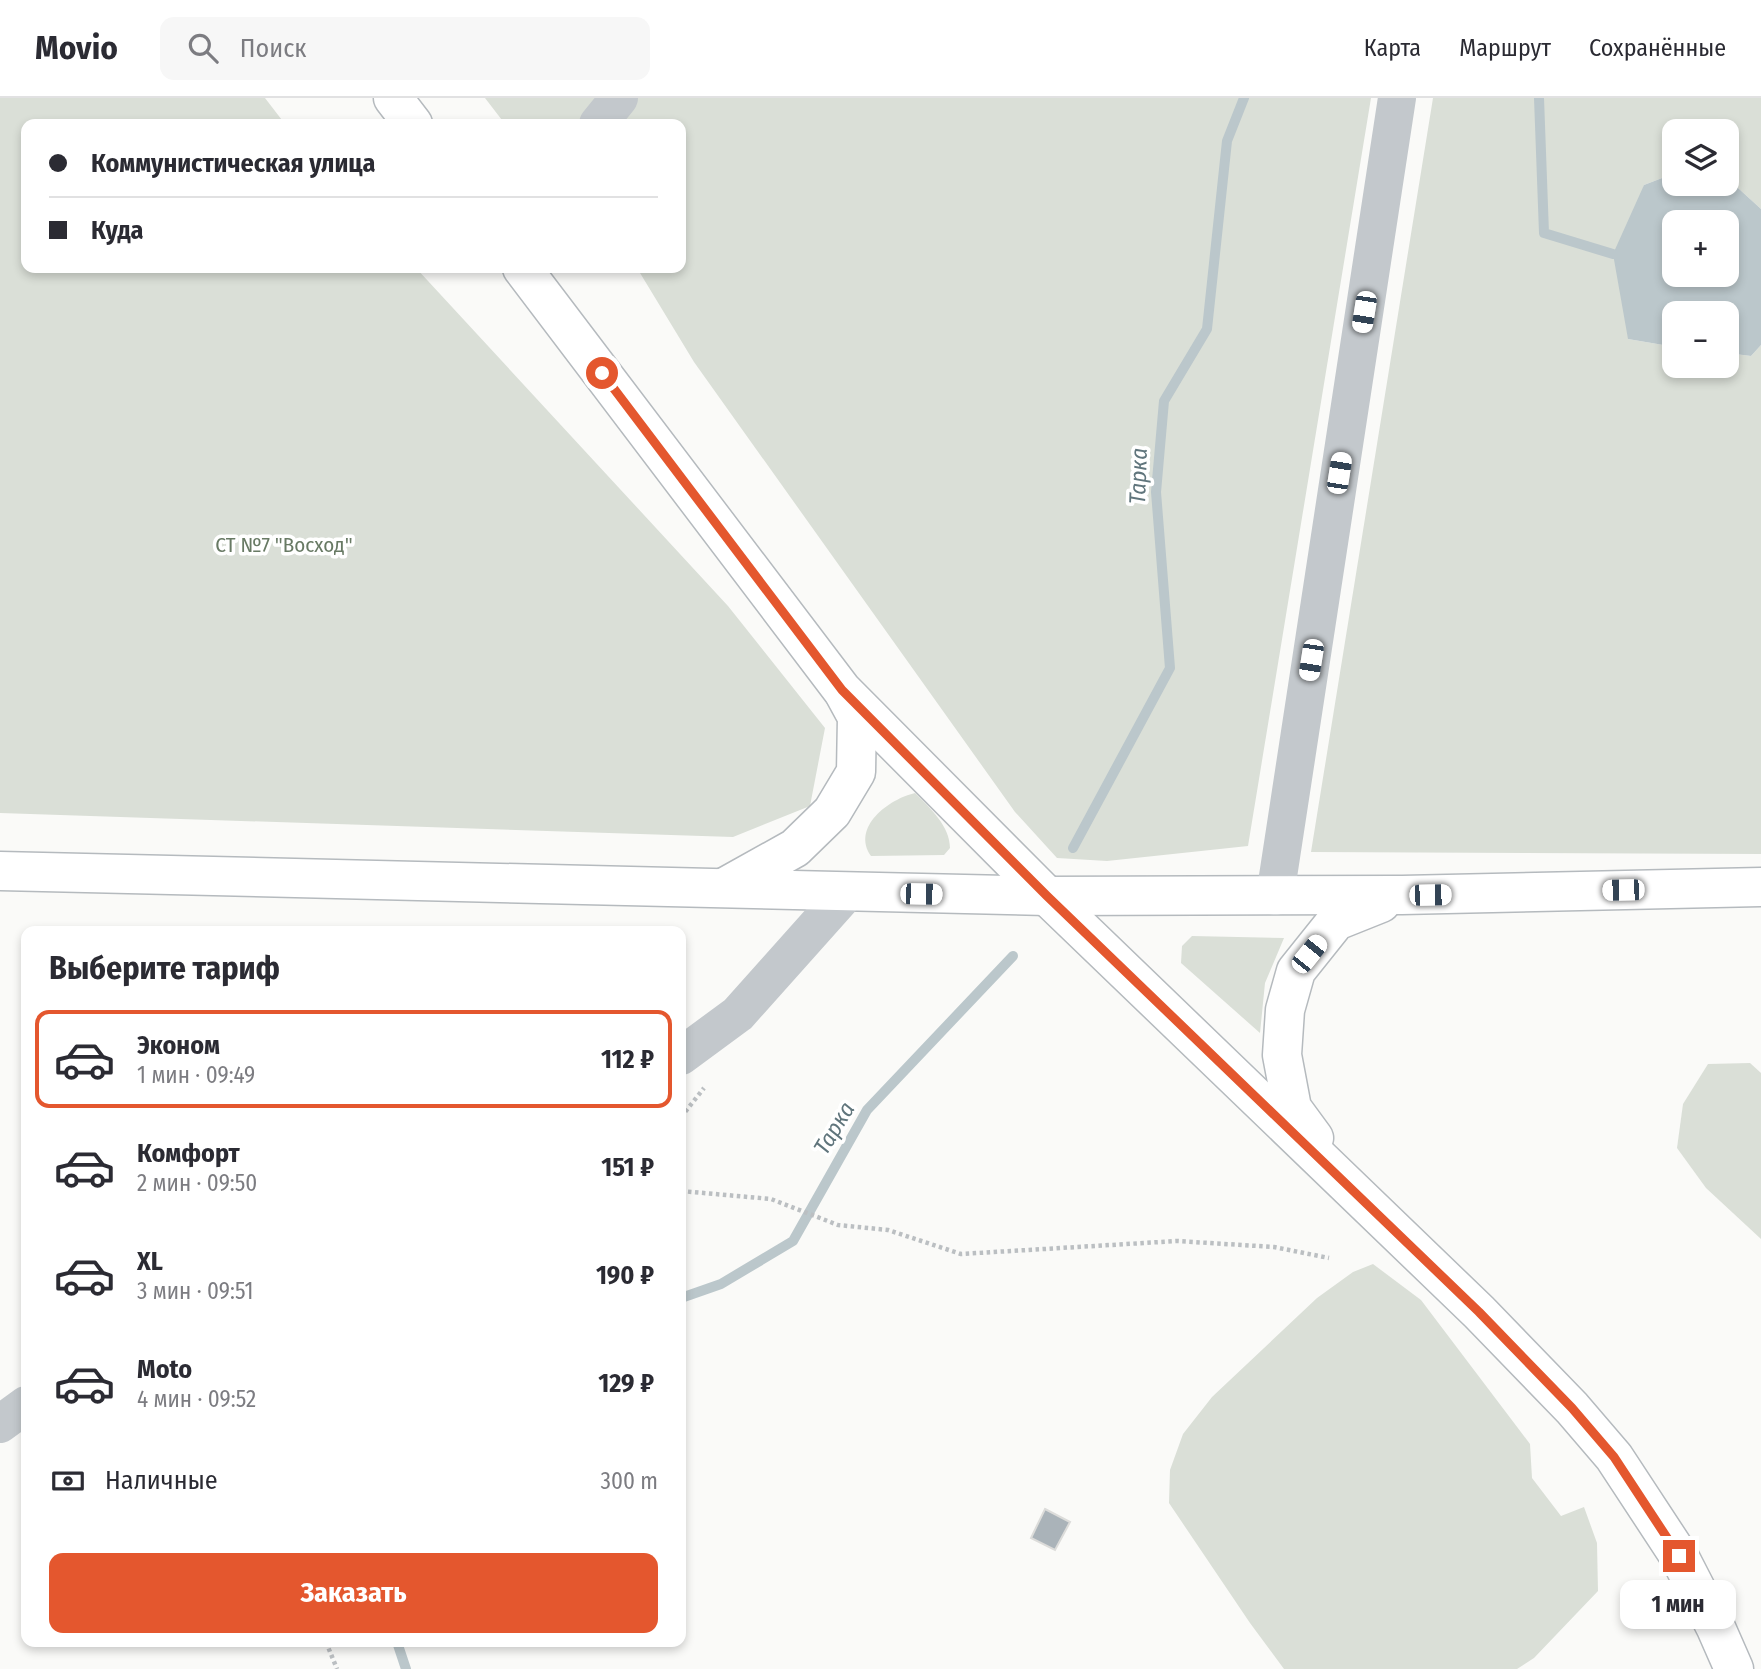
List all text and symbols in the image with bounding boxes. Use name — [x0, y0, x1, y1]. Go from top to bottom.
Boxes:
search box — [160, 17, 650, 80]
text: Movio — [35, 28, 118, 68]
icon: search — [184, 29, 222, 67]
text: Поиск — [240, 33, 306, 64]
text: Карта — [1364, 34, 1421, 62]
text: Маршрут — [1459, 34, 1551, 62]
text: Сохранённые — [1589, 34, 1726, 62]
map controls — [1662, 119, 1739, 378]
button: layers — [1662, 119, 1739, 196]
text: Коммунистическая улица — [91, 148, 375, 179]
button: + — [1662, 210, 1739, 287]
text: Куда — [91, 215, 144, 246]
car — [1351, 290, 1378, 334]
button: − — [1662, 301, 1739, 378]
route start — [586, 357, 618, 389]
water label: Тарка — [1123, 447, 1153, 505]
car — [1326, 451, 1353, 495]
park label: СТ №7 "Восход" — [215, 532, 353, 558]
car — [1298, 638, 1325, 682]
car — [1602, 879, 1645, 901]
car — [900, 883, 943, 905]
car — [1409, 884, 1452, 906]
car — [1288, 931, 1331, 977]
text: Выберите тариф — [49, 949, 280, 987]
icon: car — [53, 1028, 116, 1091]
text: Эконом — [137, 1030, 220, 1061]
text: 112 ₽ — [601, 1044, 654, 1075]
text: 1 мин · 09:49 — [137, 1061, 255, 1089]
water label: Тарка — [807, 1097, 861, 1159]
icon: car — [53, 1136, 116, 1199]
text: Комфорт — [137, 1138, 240, 1169]
text: 151 ₽ — [601, 1152, 654, 1183]
text: 2 мин · 09:50 — [137, 1169, 257, 1197]
icon: car — [53, 1244, 116, 1307]
text: XL — [137, 1246, 163, 1277]
text: 190 ₽ — [596, 1260, 654, 1291]
text: 3 мин · 09:51 — [137, 1277, 253, 1305]
icon: car — [53, 1352, 116, 1415]
text: Moto — [137, 1354, 192, 1385]
text: 129 ₽ — [598, 1368, 654, 1399]
text: 4 мин · 09:52 — [137, 1385, 256, 1413]
icon: cash — [49, 1462, 87, 1500]
text: Наличные — [105, 1465, 218, 1496]
text: 300 m — [601, 1467, 658, 1495]
route end — [1663, 1540, 1695, 1572]
button: Заказать — [49, 1553, 658, 1633]
callout: 1 мин — [1621, 1580, 1737, 1630]
text: 1 мин — [1651, 1590, 1705, 1618]

